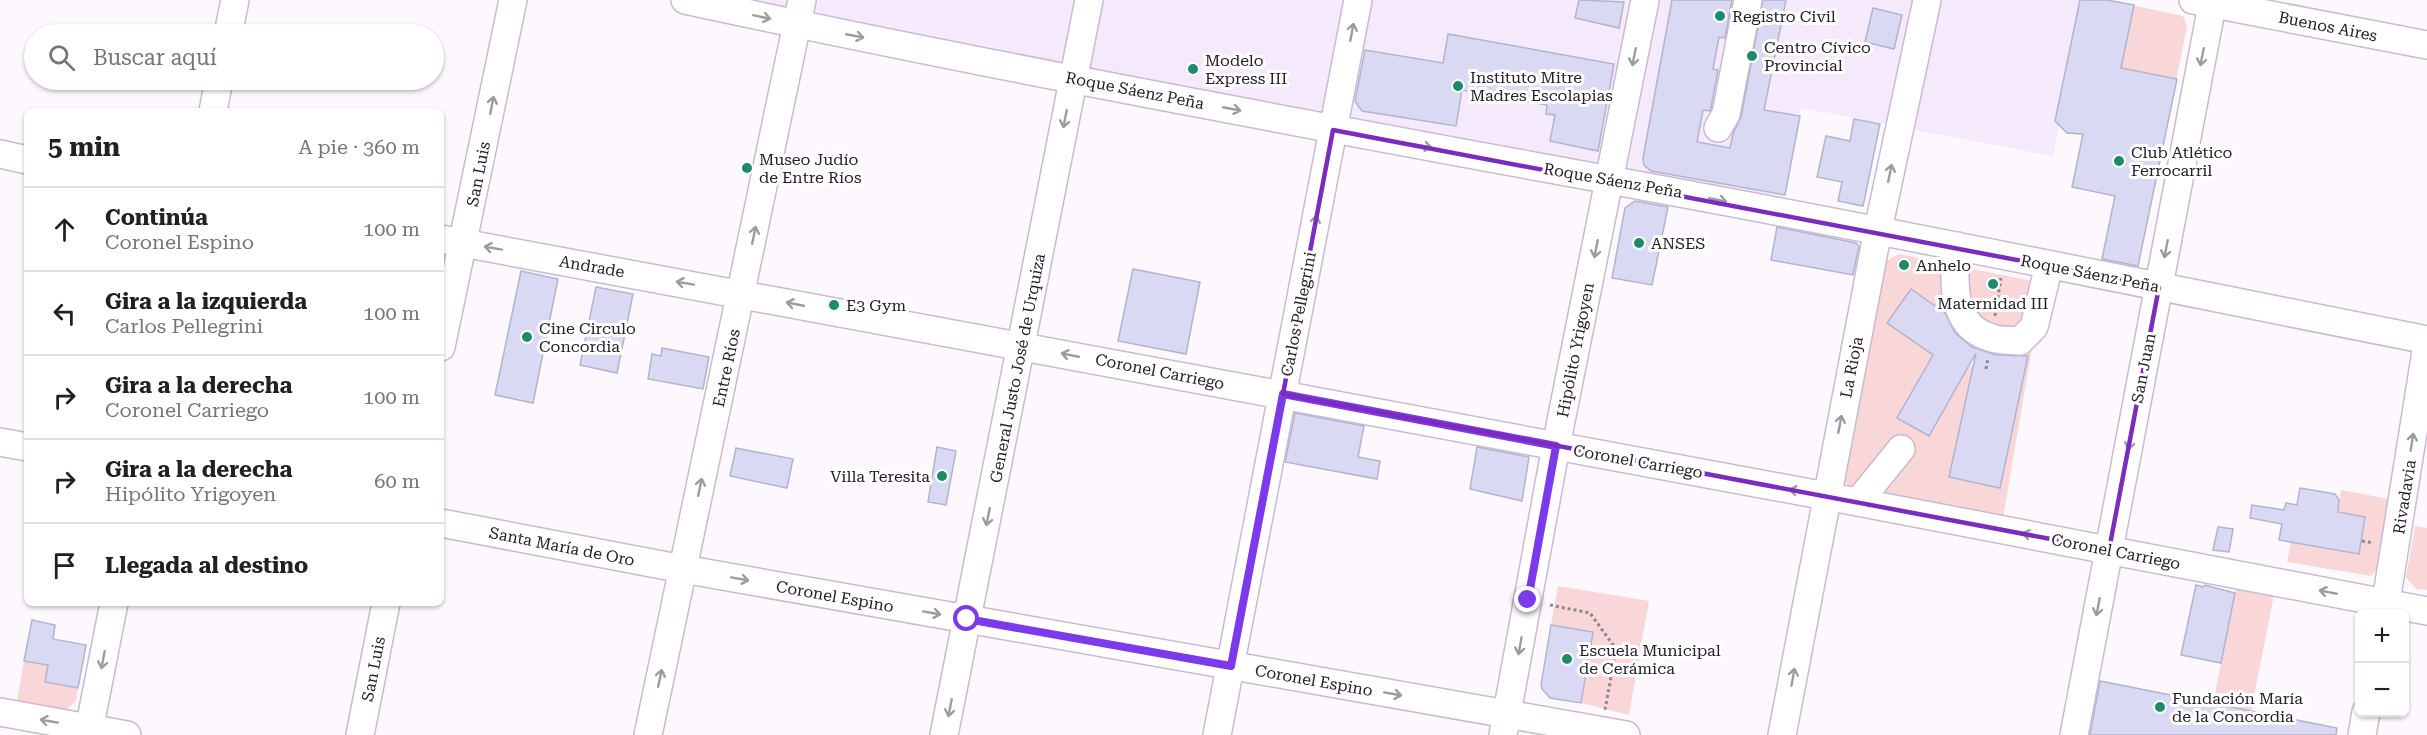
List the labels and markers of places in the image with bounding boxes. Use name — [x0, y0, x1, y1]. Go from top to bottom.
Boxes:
place label: Registro Civil — [1732, 7, 1836, 26]
marker: Registro Civil — [1713, 9, 1727, 23]
place label: Centro Cívico Provincial — [1764, 38, 1871, 75]
marker: Centro Cívico Provincial — [1745, 49, 1759, 63]
place label: Modelo Express III — [1205, 51, 1287, 88]
marker: Modelo Express III — [1186, 62, 1200, 76]
place label: Instituto Mitre Madres Escolapias — [1470, 68, 1613, 105]
marker: Instituto Mitre Madres Escolapias — [1451, 79, 1465, 93]
place label: Club Atlético Ferrocarril — [2131, 143, 2233, 180]
place label: Museo Judío de Entre Ríos — [759, 150, 862, 187]
marker: Club Atlético Ferrocarril — [2112, 154, 2126, 168]
marker: Museo Judío de Entre Ríos — [740, 161, 754, 175]
place label: ANSES — [1651, 234, 1705, 253]
marker: ANSES — [1632, 236, 1646, 250]
place label: Anhelo — [1916, 256, 1971, 275]
marker: Anhelo — [1897, 258, 1911, 272]
marker: Maternidad III — [1986, 277, 2000, 291]
place label: Maternidad III — [1937, 294, 2049, 313]
place label: E3 Gym — [846, 296, 906, 315]
marker: E3 Gym — [827, 298, 841, 312]
place label: Cine Circulo Concordia — [539, 319, 636, 356]
marker: Cine Circulo Concordia — [520, 330, 534, 344]
place label: Villa Teresita — [830, 467, 930, 486]
marker: Villa Teresita — [935, 469, 949, 483]
place label: Escuela Municipal de Cerámica — [1579, 641, 1721, 678]
marker: Escuela Municipal de Cerámica — [1560, 652, 1574, 666]
place label: Fundación María de la Concordia — [2172, 689, 2303, 726]
marker: Fundación María de la Concordia — [2153, 700, 2167, 714]

